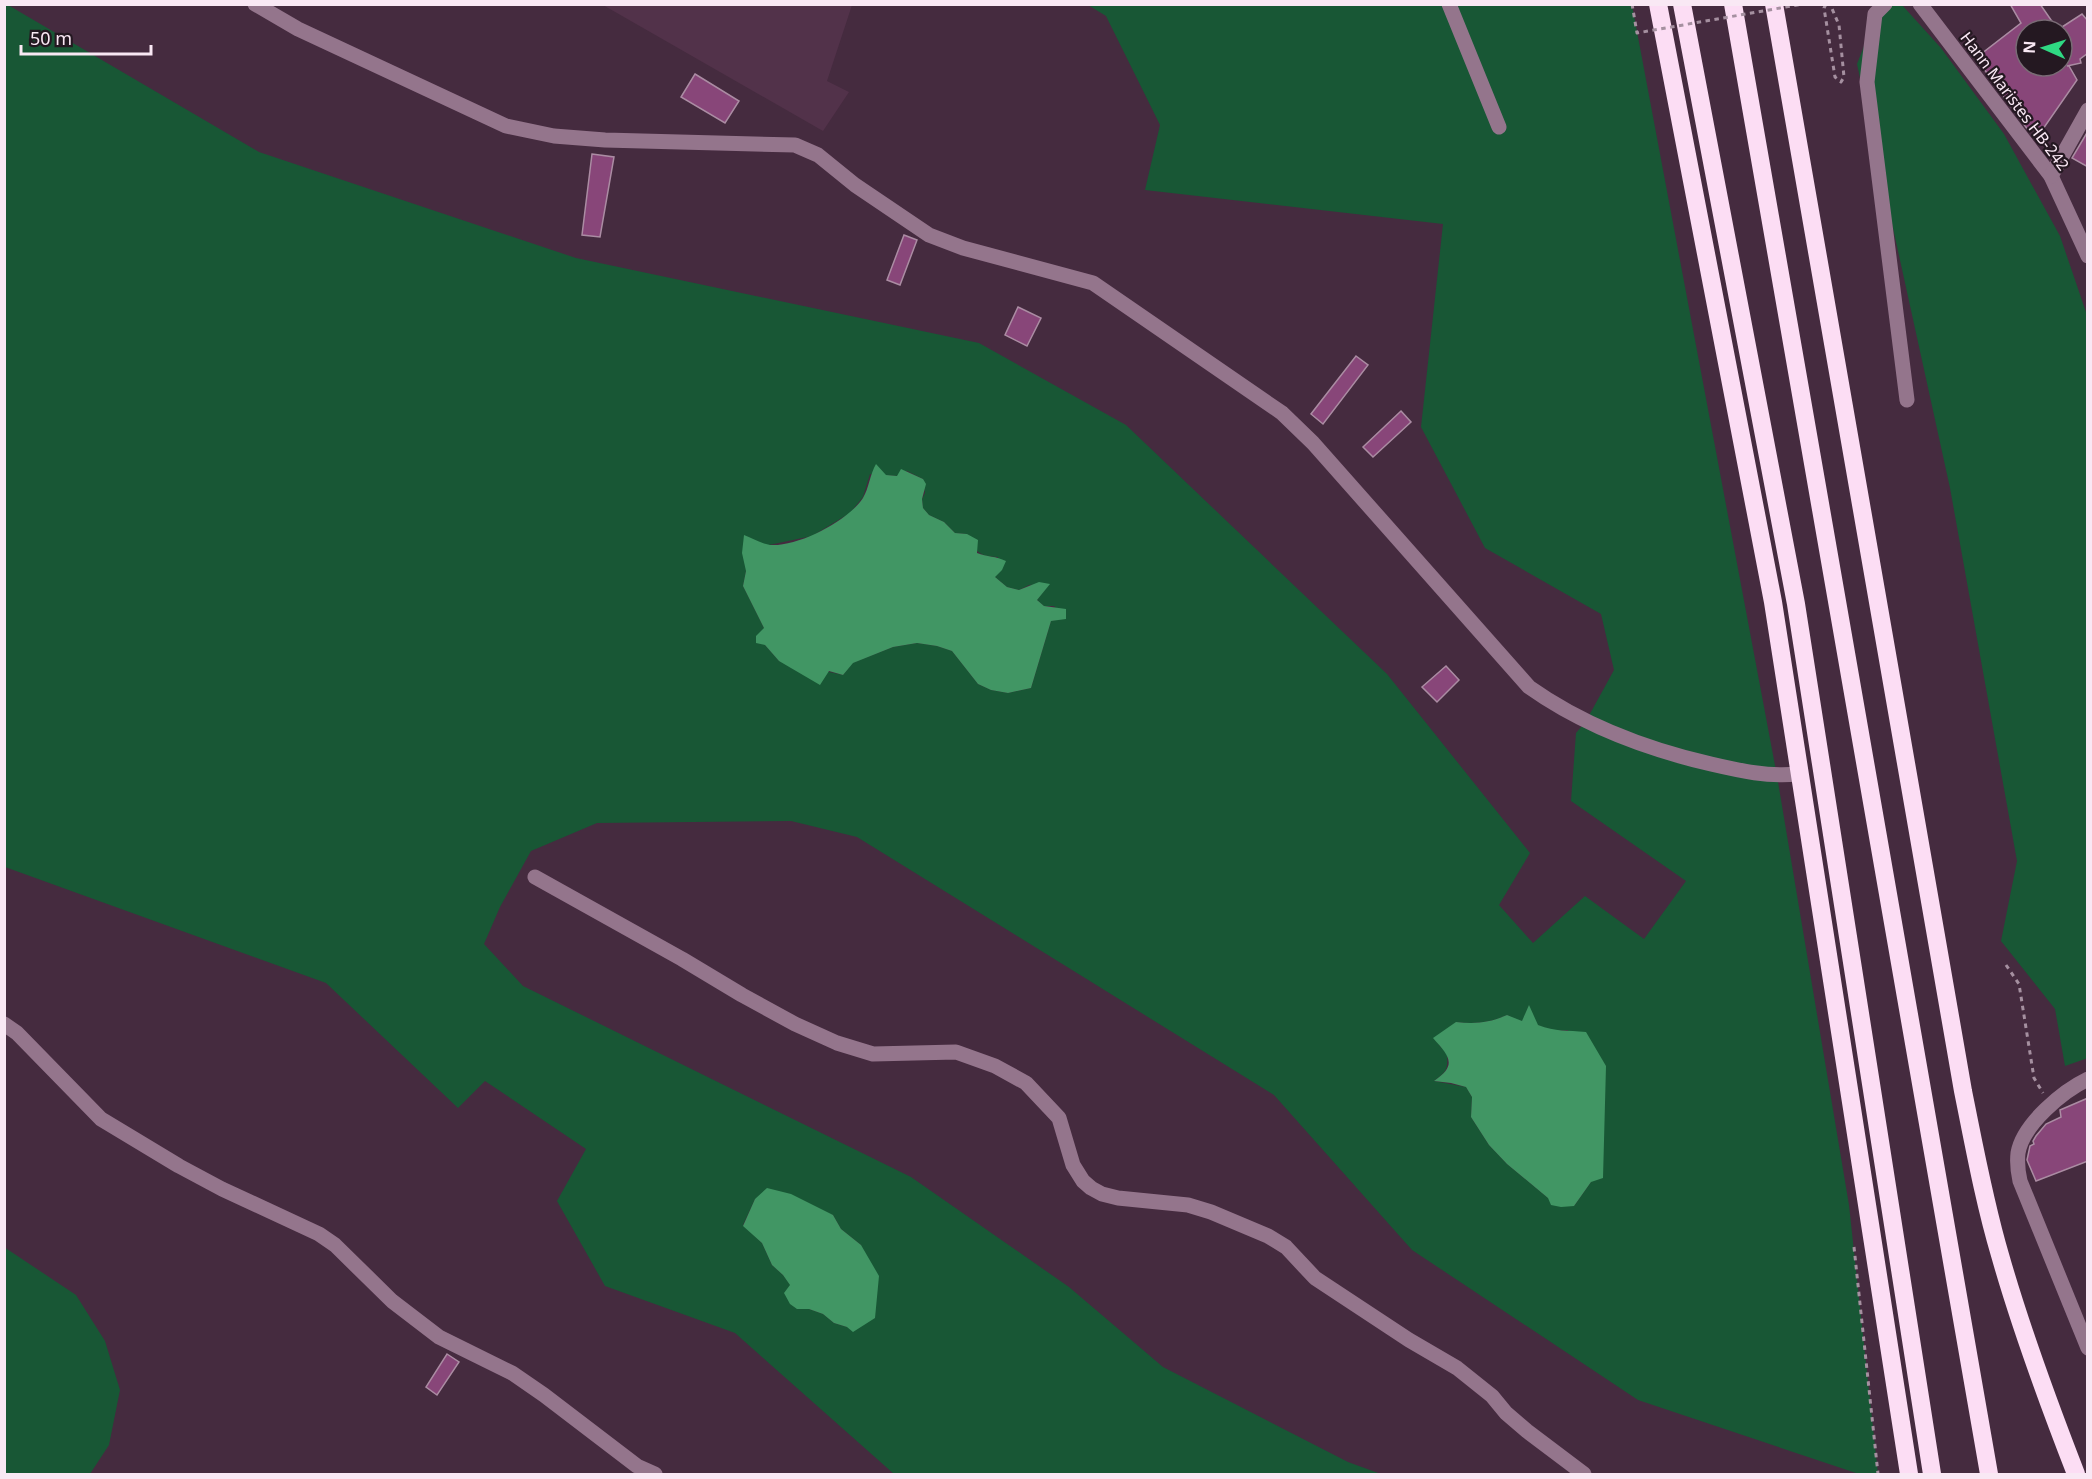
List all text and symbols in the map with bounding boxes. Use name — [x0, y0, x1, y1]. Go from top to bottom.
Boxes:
scale bar — [21, 18, 152, 56]
north arrow — [2014, 18, 2074, 78]
text: 50 m — [30, 26, 72, 50]
street label: Hann Maristes HB-242 — [1956, 27, 2074, 175]
text: N — [2018, 40, 2040, 54]

